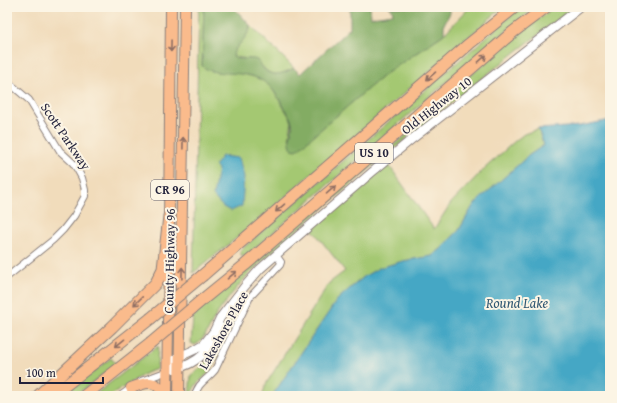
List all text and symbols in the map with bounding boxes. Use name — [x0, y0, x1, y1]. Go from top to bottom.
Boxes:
one-way arrow — [167, 39, 175, 52]
one-way arrow — [476, 55, 487, 64]
street label: Old Highway 10 — [397, 72, 475, 139]
one-way arrow — [426, 72, 437, 81]
street label: Scott Parkway — [36, 99, 95, 174]
one-way arrow — [180, 137, 187, 150]
road number: US 10 — [355, 143, 393, 163]
road number: CR 96 — [151, 180, 189, 200]
one-way arrow — [325, 186, 336, 195]
one-way arrow — [275, 203, 286, 212]
street label: County Highway 96 — [159, 208, 180, 314]
one-way arrow — [178, 267, 185, 280]
one-way arrow — [227, 271, 237, 280]
street label: Lakeshore Place — [194, 288, 253, 373]
water label: Round Lake — [485, 293, 548, 313]
one-way arrow — [133, 297, 143, 306]
one-way arrow — [115, 339, 125, 348]
scale bar — [20, 359, 103, 385]
text: 100 m — [26, 364, 56, 381]

